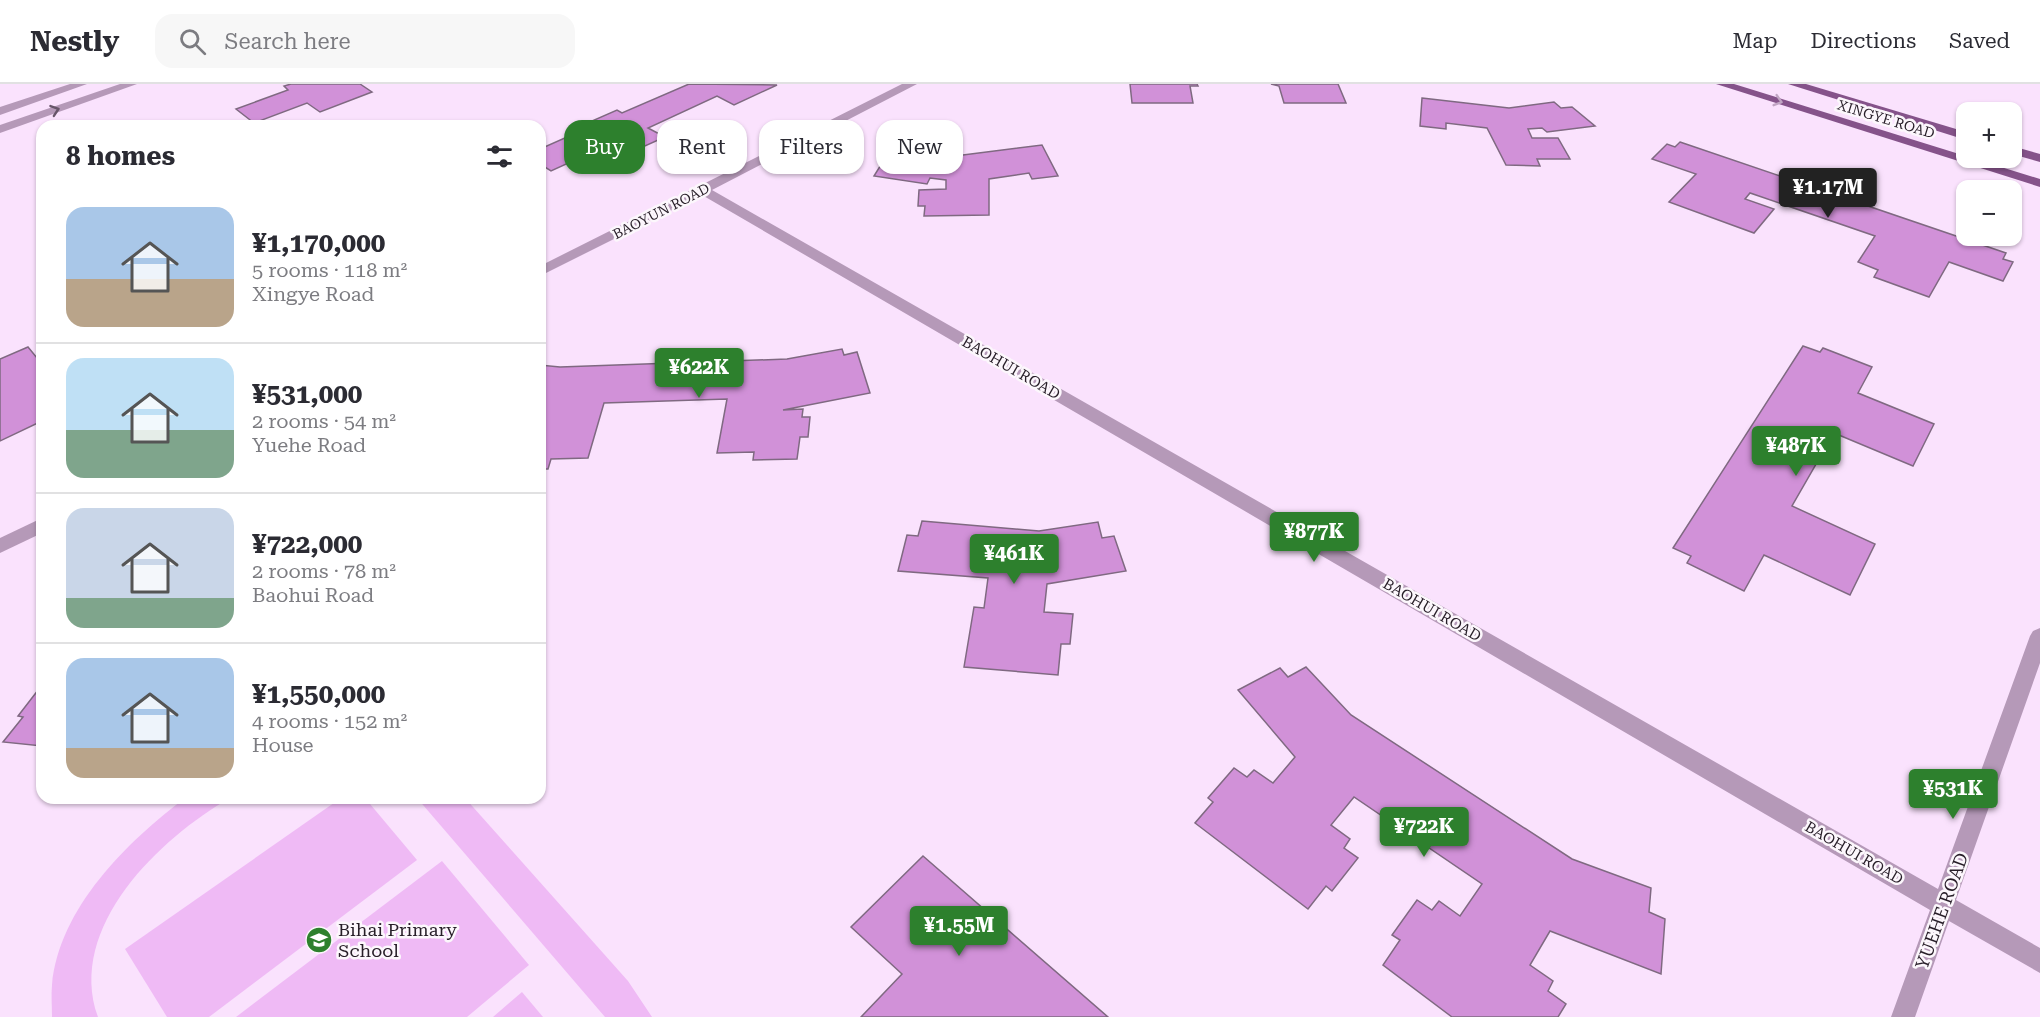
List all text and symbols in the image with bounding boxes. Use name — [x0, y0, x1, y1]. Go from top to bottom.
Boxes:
search box — [155, 14, 575, 68]
text: Nestly — [30, 25, 119, 58]
icon: search — [176, 25, 209, 58]
text: Search here — [224, 29, 351, 54]
text: Map — [1733, 29, 1777, 53]
text: Directions — [1810, 29, 1916, 53]
text: Saved — [1949, 29, 2010, 53]
one-way arrow — [1772, 94, 1783, 106]
street label: XINGYE ROAD — [1835, 97, 1937, 141]
map controls — [1956, 102, 2022, 246]
button: + — [1956, 102, 2022, 168]
one-way arrow — [49, 104, 60, 117]
chip: Buy — [564, 120, 645, 174]
chip: Rent — [657, 120, 747, 174]
chip: Filters — [759, 120, 864, 174]
chip: New — [876, 120, 963, 174]
icon: filters — [483, 140, 516, 173]
text: 8 homes — [66, 141, 175, 171]
pin: ¥1.17M — [1779, 168, 1877, 219]
text: ¥1.17M — [1793, 175, 1863, 199]
street label: BAOYUN ROAD — [610, 180, 712, 242]
button: − — [1956, 180, 2022, 246]
text: ¥1,170,000 — [252, 228, 385, 258]
icon: home — [114, 231, 186, 303]
text: 5 rooms · 118 m² — [252, 258, 407, 282]
text: Xingye Road — [252, 282, 374, 306]
street label: BAOHUI ROAD — [959, 333, 1063, 403]
pin: ¥622K — [657, 348, 741, 399]
text: ¥622K — [669, 355, 729, 379]
text: ¥531,000 — [252, 379, 362, 409]
icon: home — [114, 382, 186, 454]
text: 2 rooms · 54 m² — [252, 409, 396, 433]
pin: ¥487K — [1754, 426, 1838, 477]
text: Yuehe Road — [252, 433, 366, 457]
text: ¥487K — [1766, 433, 1826, 457]
pin: ¥877K — [1272, 512, 1356, 563]
text: ¥877K — [1284, 519, 1344, 543]
text: ¥722,000 — [252, 529, 362, 559]
icon: home — [114, 532, 186, 604]
pin: ¥461K — [972, 534, 1056, 585]
text: ¥461K — [984, 541, 1044, 565]
text: 2 rooms · 78 m² — [252, 559, 396, 583]
street label: BAOHUI ROAD — [1380, 575, 1484, 645]
text: Baohui Road — [252, 583, 374, 607]
text: ¥1,550,000 — [252, 679, 385, 709]
icon: home — [114, 682, 186, 754]
text: 4 rooms · 152 m² — [252, 709, 407, 733]
text: House — [252, 733, 314, 757]
pin: ¥531K — [1911, 769, 1995, 820]
text: ¥531K — [1923, 776, 1983, 800]
pin: ¥722K — [1382, 807, 1466, 858]
text: ¥722K — [1394, 814, 1454, 838]
street label: BAOHUI ROAD — [1802, 818, 1906, 888]
street label: YUEHE ROAD — [1911, 850, 1972, 972]
pin: ¥1.55M — [910, 906, 1008, 957]
text: ¥1.55M — [924, 913, 994, 937]
place label: Bihai Primary School — [338, 919, 457, 961]
school or university icon: Bihai Primary School — [304, 925, 334, 955]

